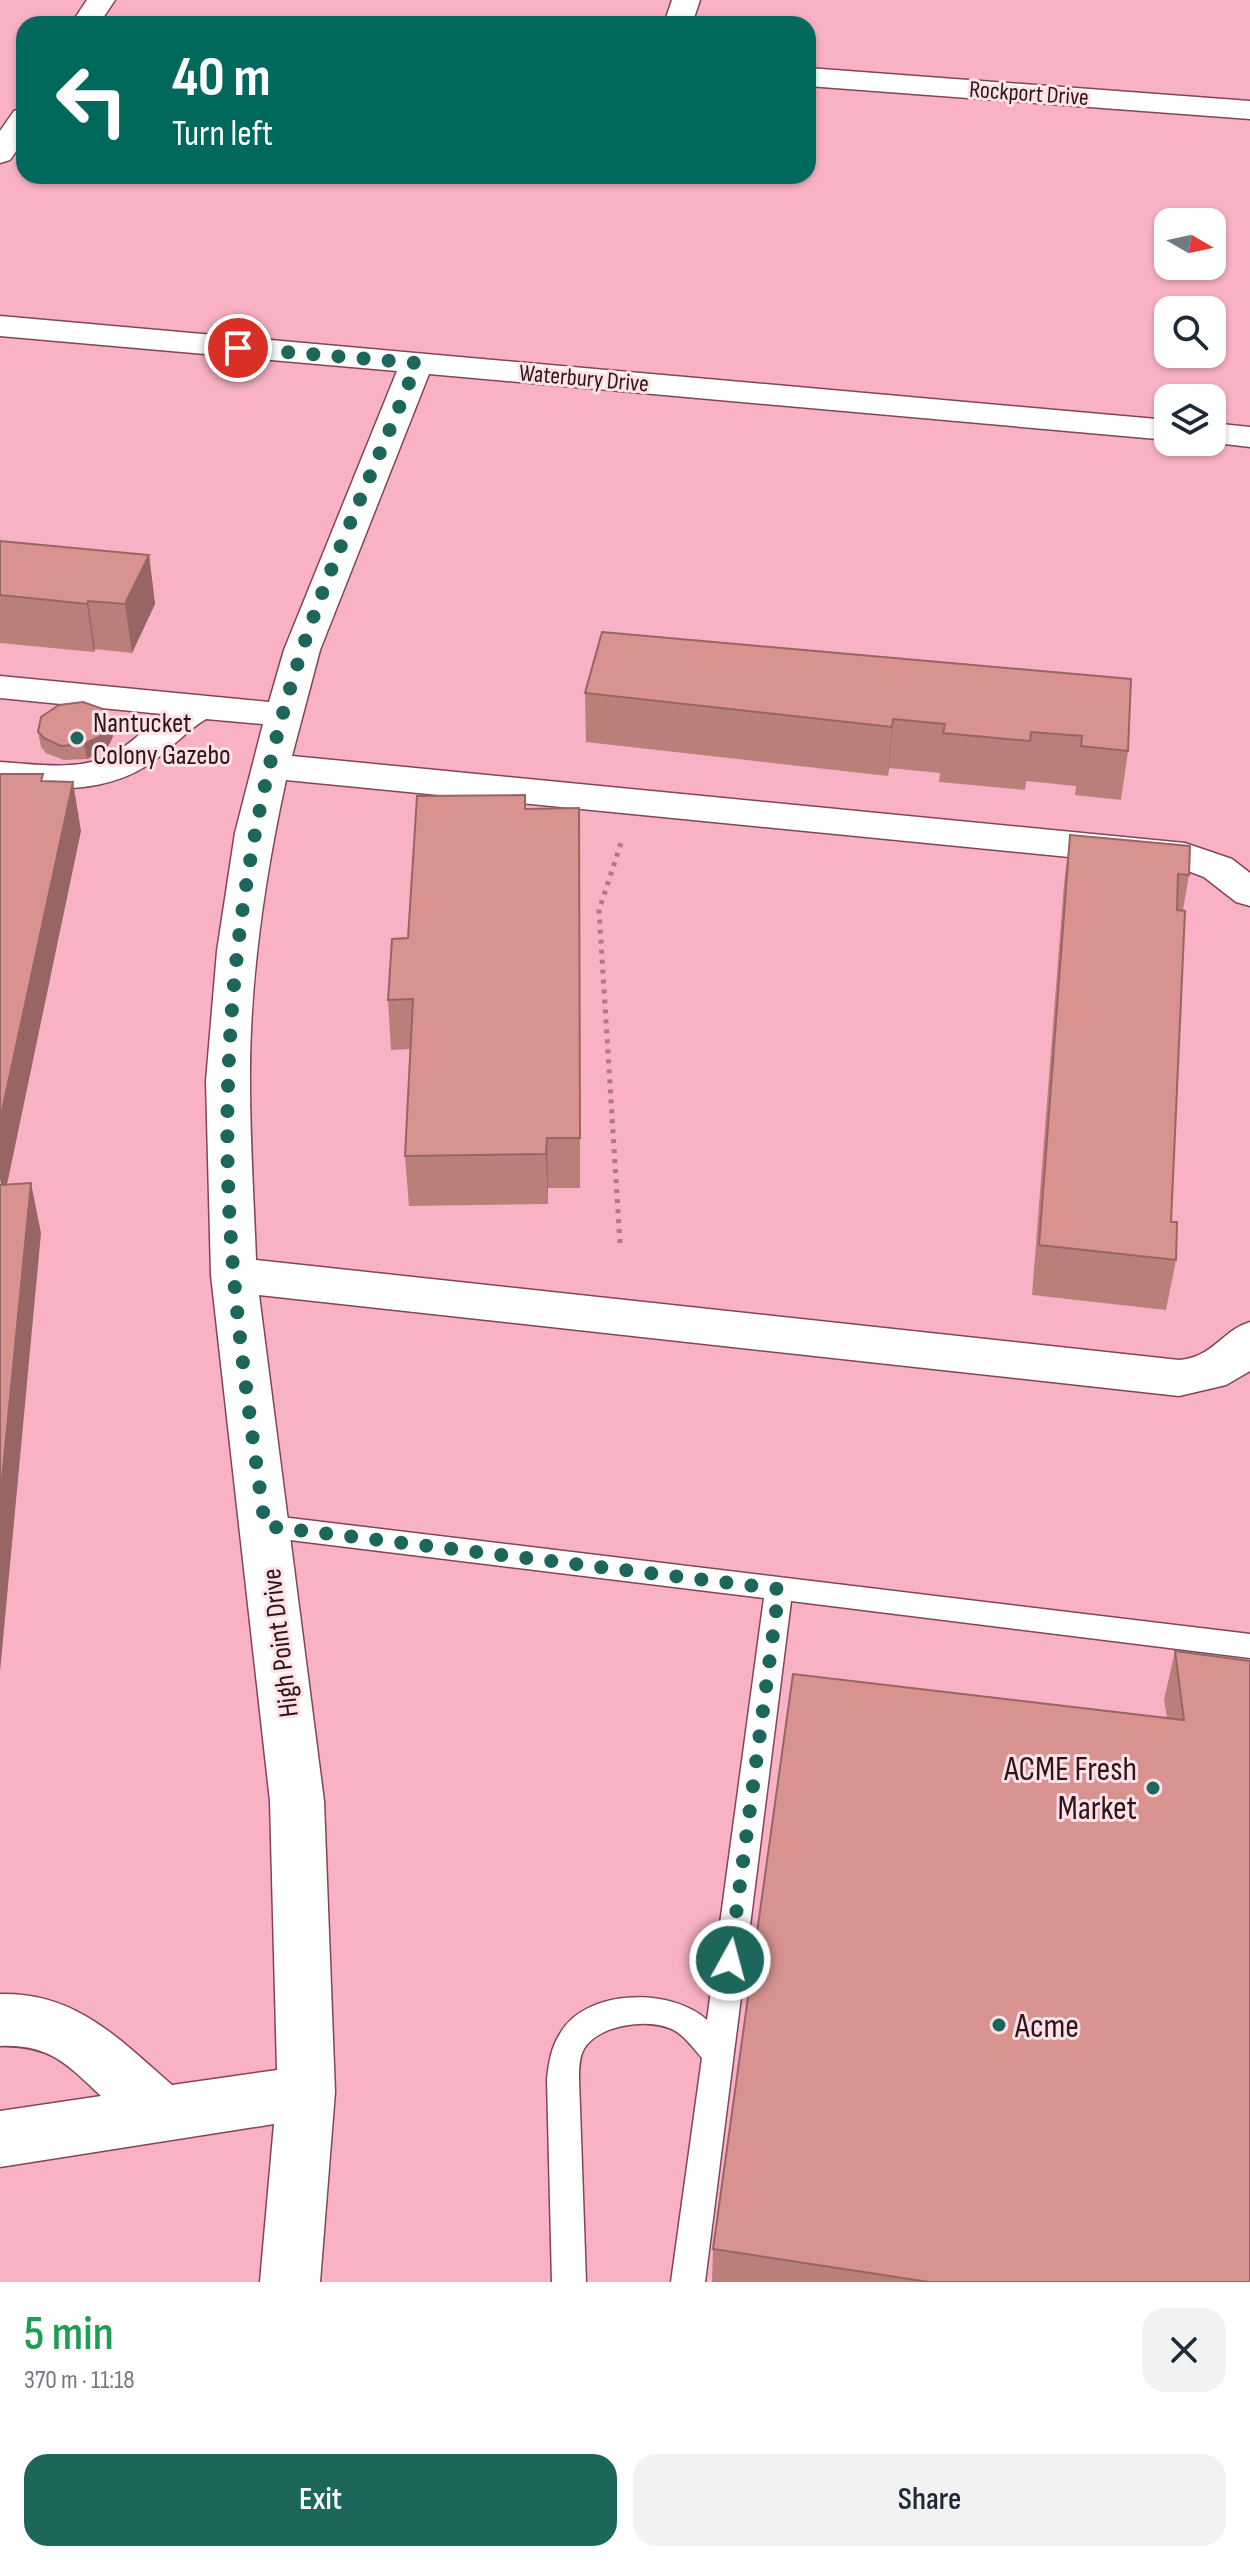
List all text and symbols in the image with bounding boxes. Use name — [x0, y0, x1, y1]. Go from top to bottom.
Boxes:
text: 40 m — [172, 45, 271, 112]
icon: left — [40, 48, 144, 152]
street label: Rockport Drive — [968, 75, 1090, 112]
text: Turn left — [172, 113, 273, 156]
north arrow — [1154, 208, 1226, 280]
map controls — [1154, 208, 1226, 456]
button: search — [1154, 296, 1226, 368]
pin — [204, 314, 272, 382]
icon: arrive — [216, 326, 260, 370]
street label: Waterbury Drive — [518, 358, 650, 399]
button: layers — [1154, 384, 1226, 456]
place label: Nantucket Colony Gazebo — [93, 707, 231, 772]
marker: Nantucket Colony Gazebo — [68, 729, 86, 747]
street label: High Point Drive — [255, 1566, 306, 1719]
place label: ACME Fresh Market — [1003, 1749, 1137, 1829]
marker: ACME Fresh Market — [1144, 1779, 1162, 1797]
position arrow — [688, 1918, 772, 2002]
place label: Acme — [1014, 2006, 1079, 2047]
marker: Acme — [990, 2016, 1008, 2034]
text: 5 min — [24, 2306, 114, 2363]
button: close — [1142, 2308, 1226, 2392]
text: 370 m · 11:18 — [24, 2365, 135, 2396]
button: Exit — [24, 2454, 617, 2546]
button: Share — [633, 2454, 1226, 2546]

